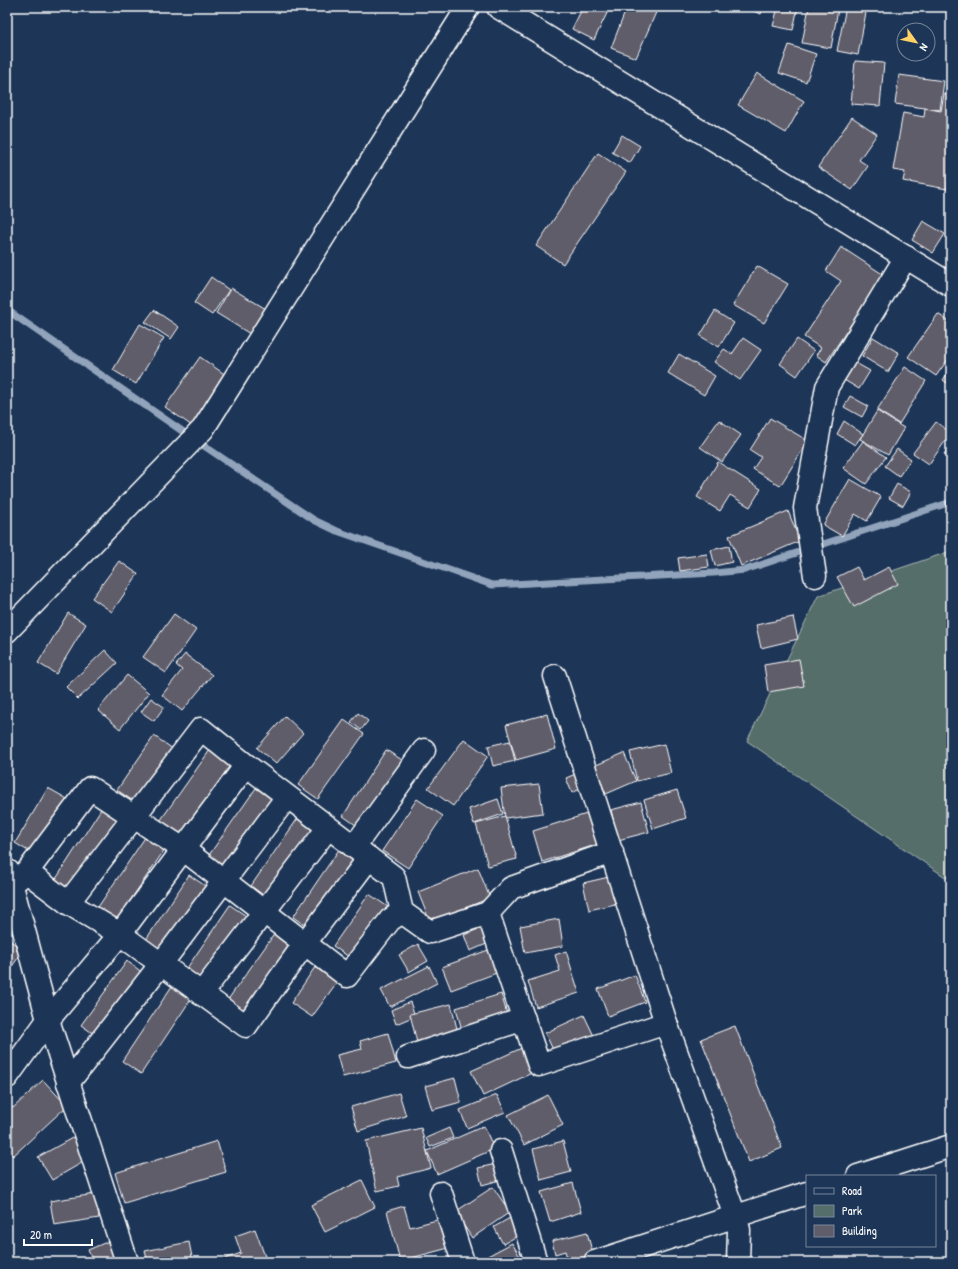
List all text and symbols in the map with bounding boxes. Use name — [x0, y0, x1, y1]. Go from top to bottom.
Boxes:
north arrow — [896, 22, 936, 62]
text: N — [917, 41, 932, 54]
legend — [806, 1175, 936, 1247]
text: Road — [842, 1182, 862, 1199]
text: Park — [842, 1202, 862, 1219]
scale bar — [24, 1221, 92, 1247]
text: Building — [842, 1222, 877, 1239]
text: 20 m — [30, 1226, 52, 1243]

